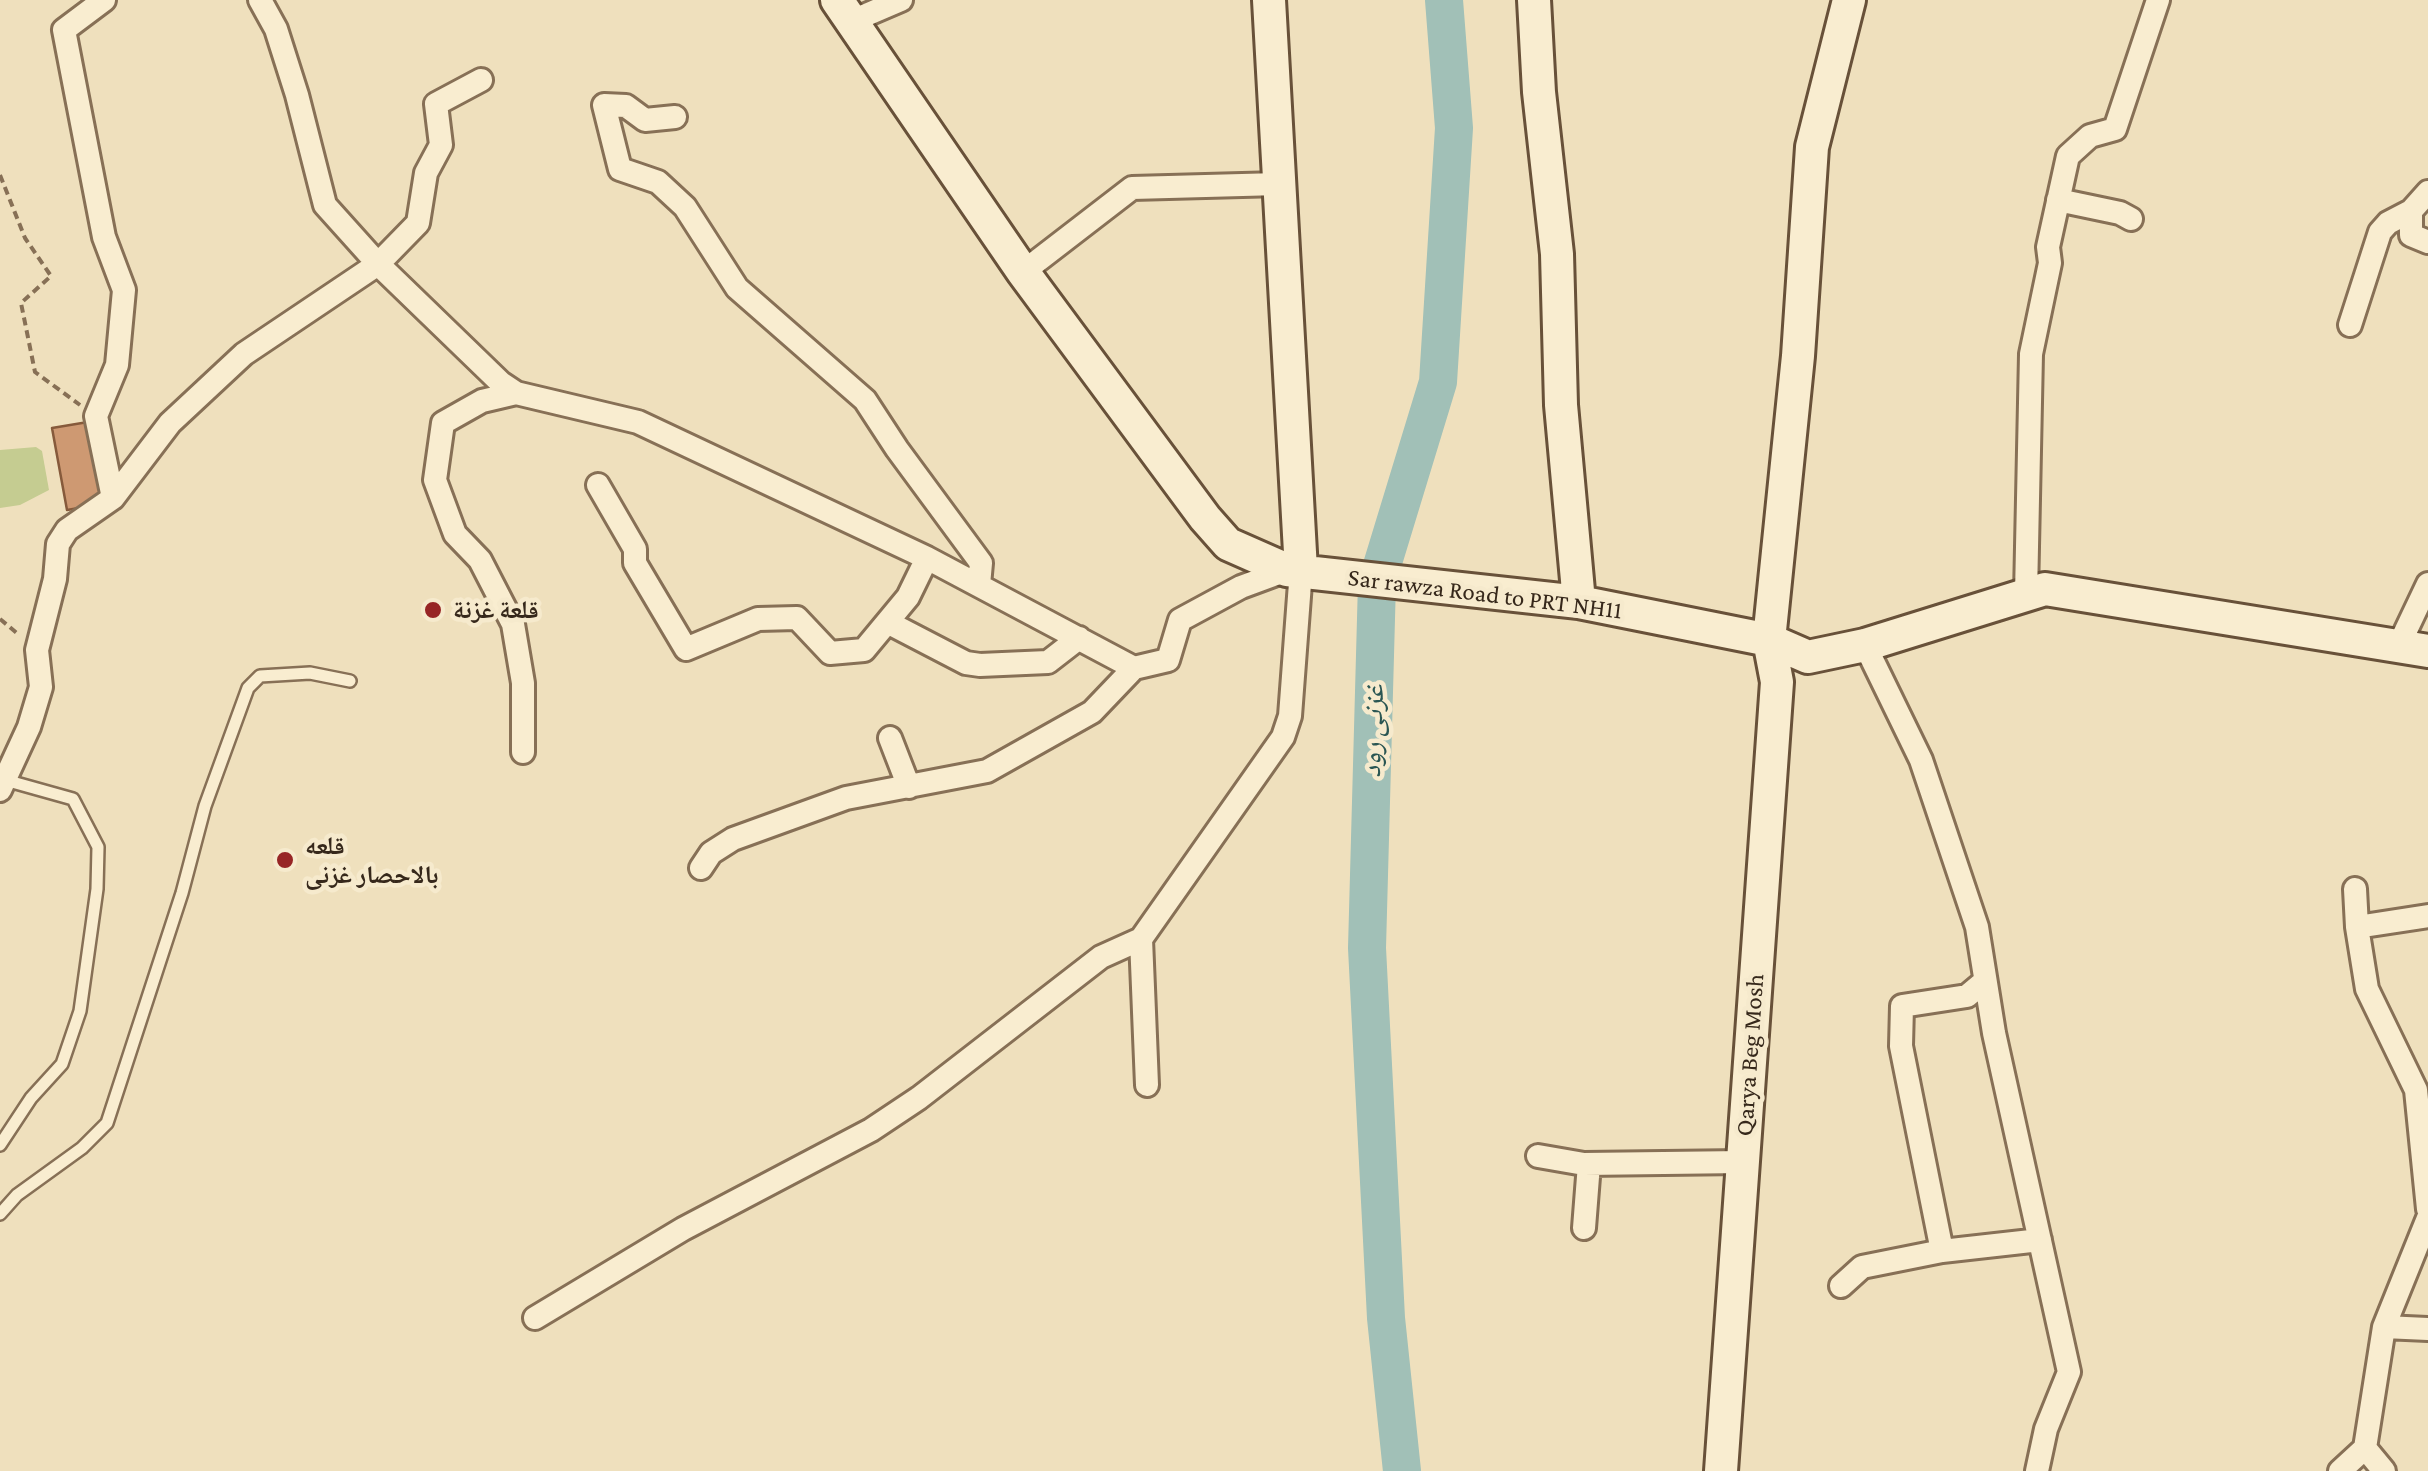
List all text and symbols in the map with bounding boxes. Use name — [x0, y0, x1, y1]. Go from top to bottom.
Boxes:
street label: Sar rawza Road to PRT NH11 — [1346, 562, 1624, 626]
place label: قلعة غزنة — [453, 595, 539, 625]
marker: قلعة غزنة — [422, 599, 444, 621]
water label: غزنی رود — [1355, 684, 1391, 778]
place label: قلعه بالاحصار غزنی — [305, 831, 438, 890]
marker: قلعه بالاحصار غزنی — [274, 849, 296, 871]
street label: Qarya Beg Mosh — [1729, 973, 1771, 1137]

